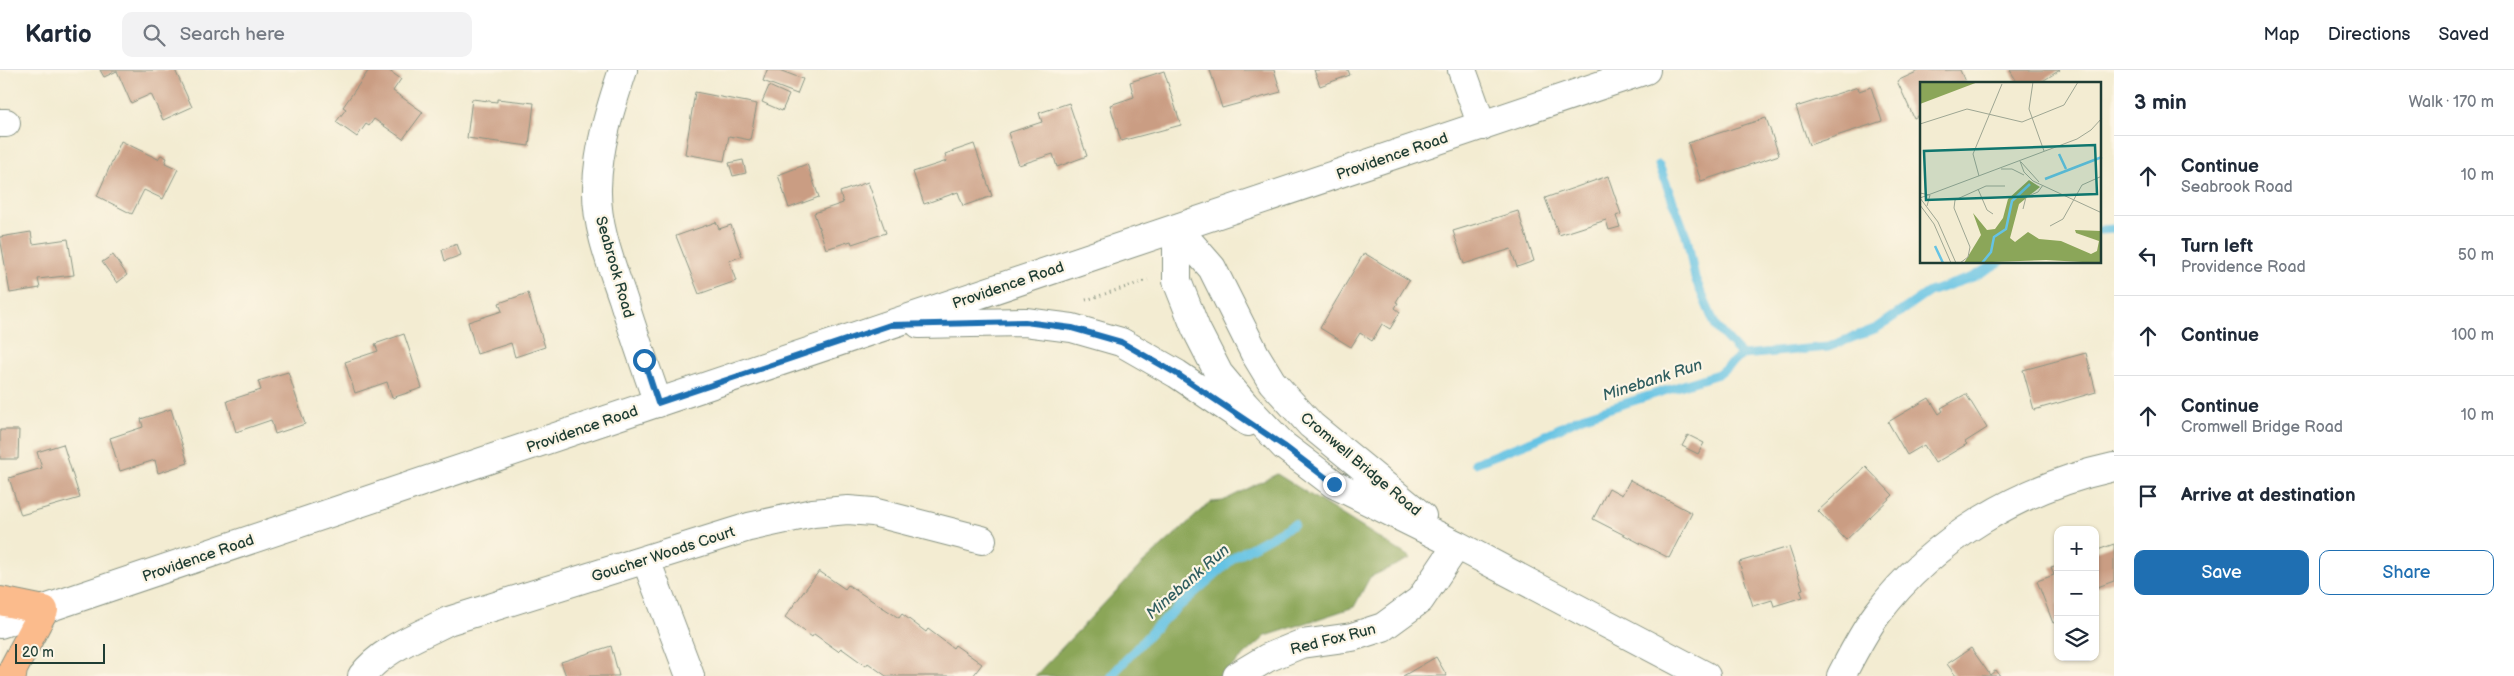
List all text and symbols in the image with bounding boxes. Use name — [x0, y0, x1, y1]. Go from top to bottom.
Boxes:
search box — [122, 12, 472, 57]
text: Kartio — [25, 20, 92, 49]
icon: search — [140, 21, 168, 49]
text: Search here — [180, 23, 285, 46]
text: Map — [2264, 24, 2300, 45]
text: Directions — [2328, 24, 2410, 45]
text: Saved — [2438, 24, 2489, 45]
inset map — [1920, 82, 2102, 264]
text: 3 min — [2134, 90, 2187, 115]
text: Walk · 170 m — [2408, 93, 2494, 112]
street label: Providence Road — [1334, 128, 1450, 184]
text: Continue — [2181, 155, 2259, 178]
icon: ahead — [2134, 162, 2162, 190]
text: 10 m — [2461, 166, 2494, 185]
text: Seabrook Road — [2181, 178, 2293, 197]
street label: Seabrook Road — [591, 214, 638, 320]
text: Turn left — [2181, 235, 2253, 258]
icon: left — [2134, 242, 2162, 270]
text: 50 m — [2458, 246, 2494, 265]
street label: Providence Road — [950, 257, 1066, 313]
text: Providence Road — [2181, 258, 2306, 277]
icon: ahead — [2134, 322, 2162, 350]
text: Continue — [2181, 324, 2259, 347]
text: 100 m — [2451, 326, 2494, 345]
route start — [633, 349, 656, 372]
water label: Minebank Run — [1600, 355, 1705, 406]
text: Continue — [2181, 395, 2259, 418]
street label: Providence Road — [524, 401, 640, 457]
icon: ahead — [2134, 402, 2162, 430]
text: 10 m — [2461, 406, 2494, 425]
street label: Cromwell Bridge Road — [1296, 408, 1425, 520]
text: Cromwell Bridge Road — [2181, 418, 2343, 437]
route end — [1323, 473, 1346, 496]
icon: arrive — [2134, 482, 2162, 510]
text: Arrive at destination — [2181, 484, 2356, 507]
street label: Goucher Woods Court — [589, 522, 738, 587]
map controls — [2054, 526, 2099, 661]
button: + — [2054, 526, 2099, 571]
street label: Providence Road — [140, 530, 256, 586]
water label: Minebank Run — [1143, 541, 1234, 623]
button: Save — [2134, 550, 2309, 595]
button: Share — [2319, 550, 2494, 595]
button: − — [2054, 571, 2099, 616]
button: layers — [2054, 616, 2099, 661]
street label: Red Fox Run — [1288, 620, 1378, 659]
scale bar — [15, 641, 105, 664]
text: 20 m — [22, 644, 54, 661]

